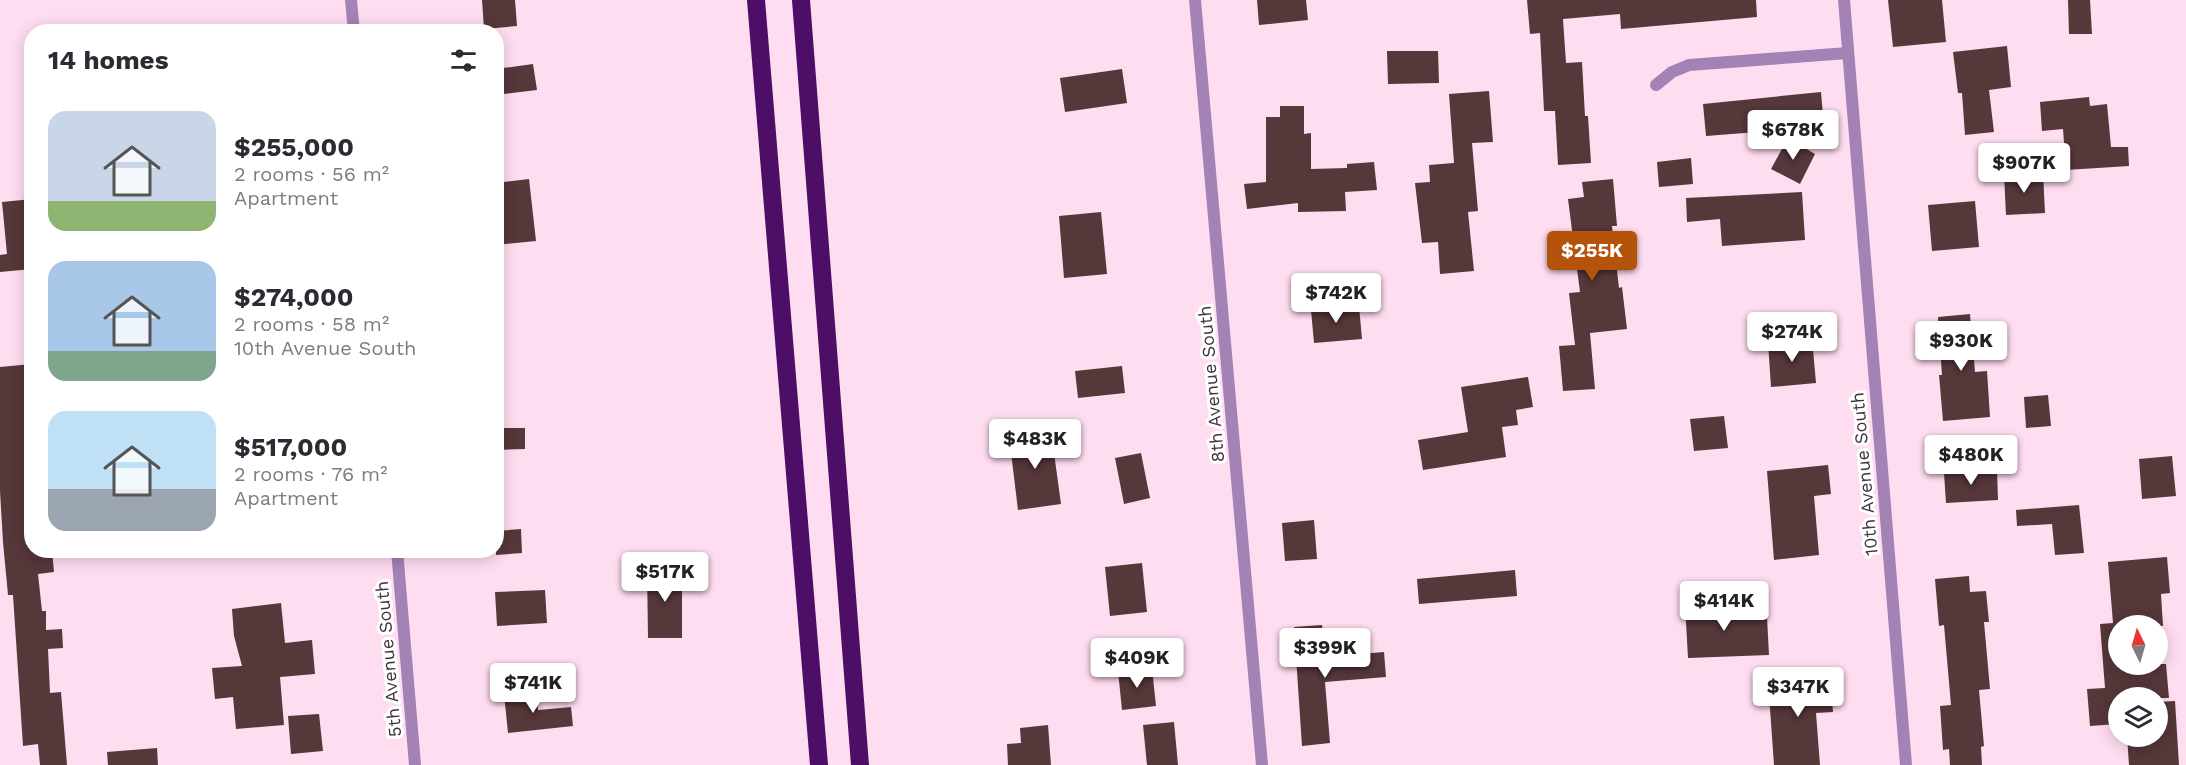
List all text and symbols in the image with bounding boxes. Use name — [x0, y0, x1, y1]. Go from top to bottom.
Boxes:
icon: filters — [447, 44, 480, 77]
text: 14 homes — [48, 45, 169, 75]
pin: $678K — [1751, 110, 1835, 161]
text: $678K — [1762, 117, 1824, 141]
text: $255,000 — [234, 132, 354, 162]
icon: home — [96, 135, 168, 207]
pin: $907K — [1982, 143, 2066, 194]
text: $907K — [1992, 150, 2056, 174]
text: 2 rooms · 56 m² — [234, 162, 389, 186]
text: Apartment — [234, 186, 338, 210]
pin: $255K — [1550, 231, 1634, 282]
text: $255K — [1561, 238, 1623, 262]
pin: $742K — [1294, 273, 1378, 324]
text: $742K — [1305, 280, 1367, 304]
text: $274,000 — [234, 282, 354, 312]
icon: home — [96, 285, 168, 357]
street label: 8th Avenue South — [1194, 305, 1228, 463]
text: 2 rooms · 58 m² — [234, 312, 389, 336]
pin: $274K — [1750, 312, 1834, 363]
text: $274K — [1761, 319, 1823, 343]
pin: $930K — [1919, 321, 2003, 372]
text: $930K — [1929, 328, 1993, 352]
text: 10th Avenue South — [234, 336, 417, 360]
street label: 10th Avenue South — [1846, 391, 1882, 557]
pin: $483K — [993, 419, 1077, 470]
text: $483K — [1003, 426, 1067, 450]
text: $517,000 — [234, 432, 347, 462]
icon: home — [96, 435, 168, 507]
pin: $480K — [1929, 435, 2013, 486]
text: $480K — [1938, 442, 2004, 466]
text: 2 rooms · 76 m² — [234, 462, 387, 486]
text: Apartment — [234, 486, 338, 510]
pin: $517K — [623, 552, 707, 603]
text: $517K — [635, 559, 695, 583]
street label: 5th Avenue South — [371, 580, 405, 738]
pin: $414K — [1682, 581, 1766, 632]
text: $414K — [1694, 588, 1754, 612]
north arrow — [2108, 615, 2168, 675]
map controls — [2108, 615, 2168, 747]
pin: $399K — [1283, 628, 1367, 679]
text: $399K — [1293, 635, 1357, 659]
pin: $409K — [1095, 638, 1179, 689]
text: $409K — [1105, 645, 1169, 669]
pin: $741K — [491, 663, 575, 714]
pin: $347K — [1756, 667, 1840, 718]
text: $741K — [504, 670, 562, 694]
text: $347K — [1767, 674, 1829, 698]
button: layers — [2108, 687, 2168, 747]

